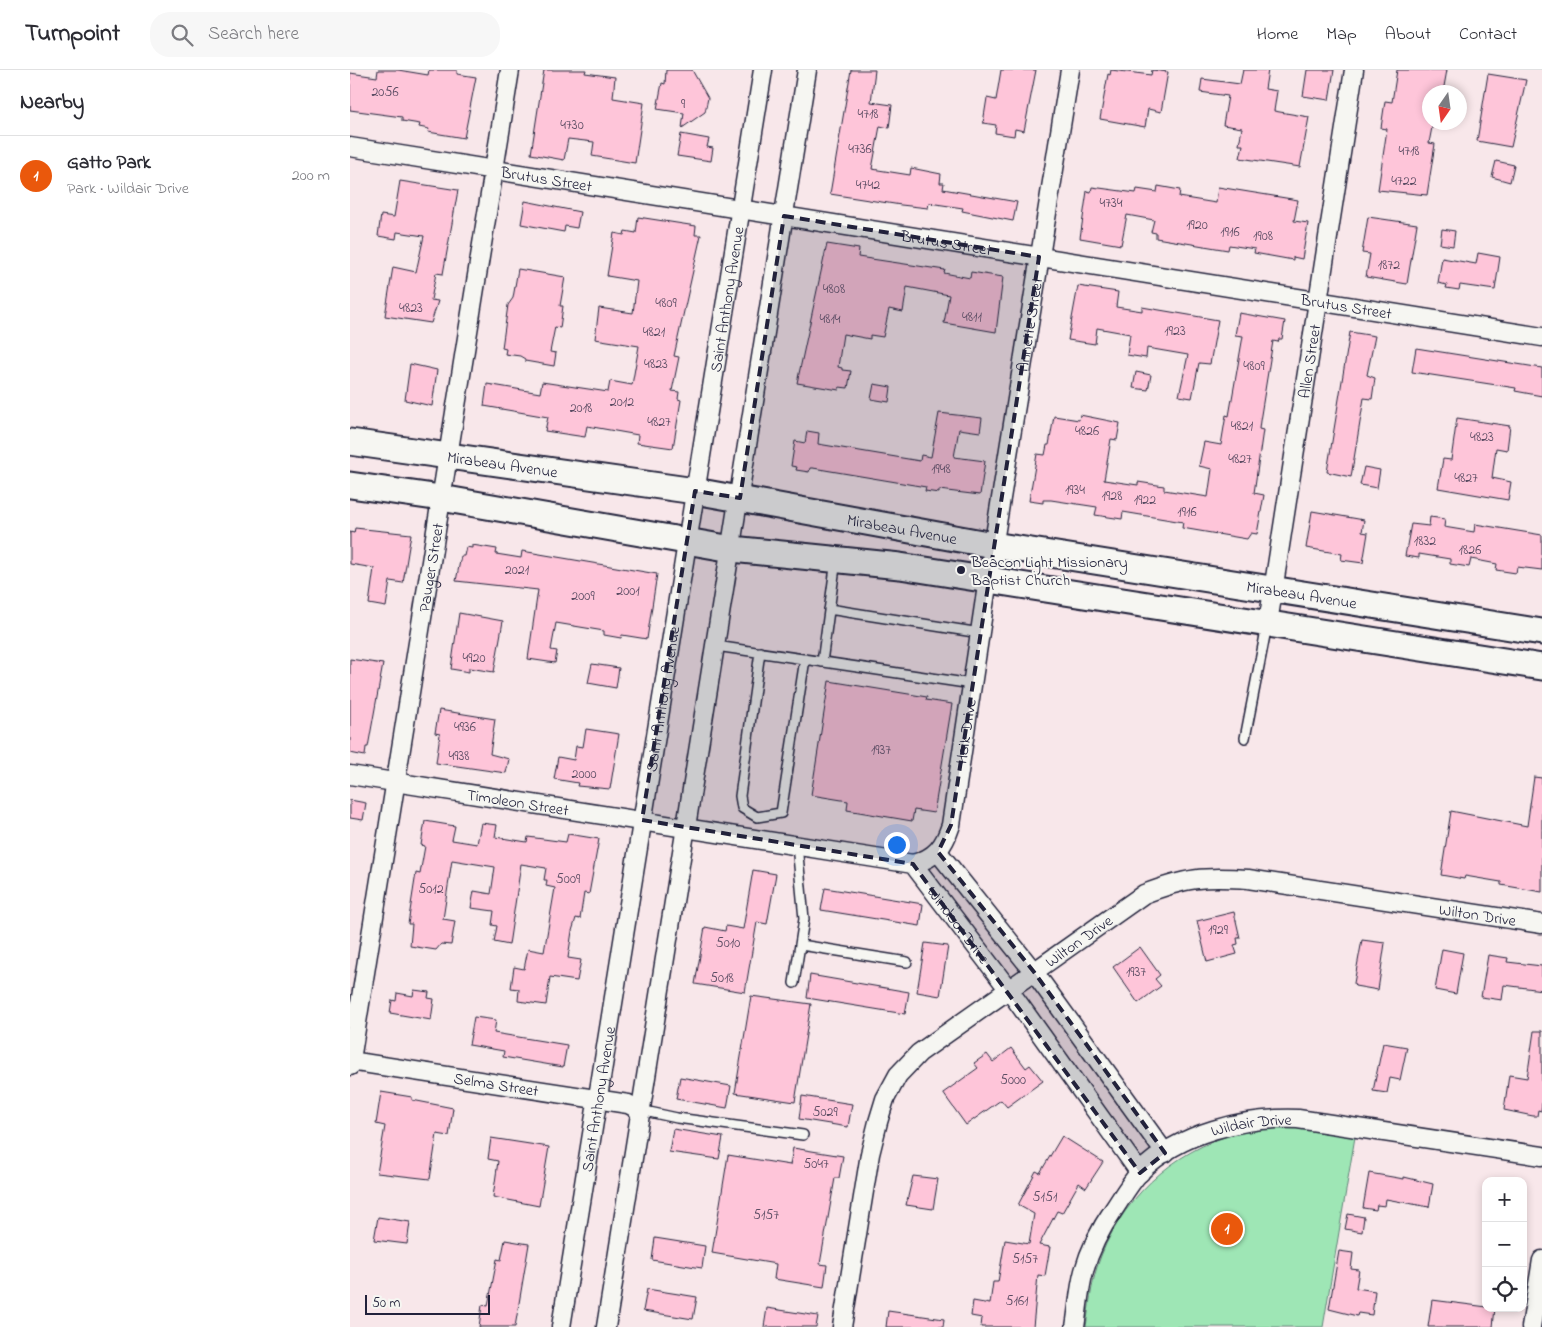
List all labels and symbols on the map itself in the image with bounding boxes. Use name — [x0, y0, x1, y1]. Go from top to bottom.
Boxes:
house number: 2056 — [371, 82, 399, 103]
north arrow — [1422, 85, 1467, 130]
house number: 9 — [681, 94, 686, 115]
house number: 4718 — [857, 104, 879, 125]
house number: 4730 — [560, 115, 584, 136]
house number: 4736 — [848, 139, 872, 160]
house number: 4718 — [1398, 141, 1420, 162]
street label: Brutus Street — [498, 161, 594, 199]
house number: 4722 — [1391, 171, 1417, 192]
house number: 4742 — [856, 175, 880, 196]
house number: 4734 — [1099, 193, 1123, 214]
house number: 1920 — [1186, 215, 1208, 236]
house number: 1916 — [1220, 222, 1240, 243]
street label: Saint Anthony Avenue — [705, 224, 752, 374]
street label: Brutus Street — [898, 225, 994, 263]
house number: 1908 — [1253, 226, 1273, 247]
house number: 1872 — [1378, 255, 1400, 276]
street label: Annette Street — [1012, 275, 1050, 374]
house number: 4808 — [823, 279, 845, 300]
street label: Brutus Street — [1298, 289, 1394, 327]
house number: 4809 — [655, 293, 677, 314]
house number: 4823 — [399, 298, 423, 319]
house number: 4811 — [962, 307, 983, 328]
house number: 4814 — [819, 309, 841, 330]
house number: 1923 — [1164, 321, 1186, 342]
house number: 4821 — [643, 322, 666, 343]
street label: Allen Street — [1293, 322, 1328, 400]
house number: 4823 — [644, 354, 668, 375]
house number: 4809 — [1243, 356, 1265, 377]
house number: 2012 — [610, 392, 634, 413]
house number: 2018 — [570, 398, 592, 419]
house number: 4827 — [647, 412, 671, 433]
house number: 4821 — [1231, 416, 1254, 437]
house number: 4826 — [1075, 421, 1099, 442]
house number: 4823 — [1470, 427, 1494, 448]
street label: Mirabeau Avenue — [445, 446, 560, 485]
house number: 4827 — [1228, 449, 1252, 470]
house number: 1948 — [931, 459, 951, 480]
house number: 4827 — [1454, 468, 1478, 489]
house number: 1934 — [1065, 480, 1085, 501]
house number: 1928 — [1102, 486, 1122, 507]
house number: 1922 — [1134, 490, 1156, 511]
house number: 1916 — [1177, 502, 1197, 523]
street label: Mirabeau Avenue — [845, 509, 960, 552]
street label: Pauger Street — [413, 521, 451, 614]
house number: 1832 — [1414, 531, 1436, 552]
house number: 1826 — [1459, 540, 1481, 561]
place label: Beacon Light Missionary Baptist Church — [970, 551, 1128, 593]
house number: 2021 — [505, 560, 530, 581]
marker: Beacon Light Missionary Baptist Church — [955, 564, 967, 576]
street label: Mirabeau Avenue — [1245, 575, 1359, 617]
house number: 2001 — [616, 581, 640, 602]
house number: 2009 — [571, 586, 595, 607]
street label: Saint Anthony Avenue — [640, 624, 688, 774]
house number: 4920 — [463, 648, 486, 669]
street label: Haik Drive — [950, 697, 984, 766]
house number: 4936 — [454, 717, 476, 738]
house number: 1937 — [871, 740, 891, 761]
house number: 4938 — [448, 746, 470, 767]
house number: 2000 — [571, 764, 597, 785]
street label: Timoleon Street — [465, 784, 571, 823]
your location — [884, 832, 910, 858]
house number: 5009 — [556, 869, 581, 890]
house number: 5012 — [418, 879, 444, 900]
street label: Windsor Drive — [920, 882, 995, 970]
street label: Wilton Drive — [1437, 898, 1518, 934]
street label: Wilton Drive — [1041, 909, 1119, 974]
house number: 1929 — [1208, 920, 1229, 941]
house number: 5010 — [716, 933, 740, 954]
house number: 1937 — [1126, 962, 1146, 983]
house number: 5018 — [710, 968, 734, 989]
street label: Saint Anthony Avenue — [576, 1024, 623, 1174]
street label: Selma Street — [452, 1067, 541, 1104]
house number: 5000 — [1000, 1070, 1026, 1091]
house number: 5029 — [812, 1102, 838, 1123]
street label: Wildair Drive — [1208, 1109, 1293, 1144]
house number: 5047 — [803, 1154, 829, 1175]
house number: 5151 — [1033, 1187, 1058, 1208]
house number: 5157 — [753, 1205, 779, 1226]
pin: 1 — [1211, 1210, 1243, 1248]
house number: 5157 — [1012, 1249, 1038, 1270]
house number: 5161 — [1005, 1291, 1029, 1312]
scale bar — [365, 1292, 490, 1315]

